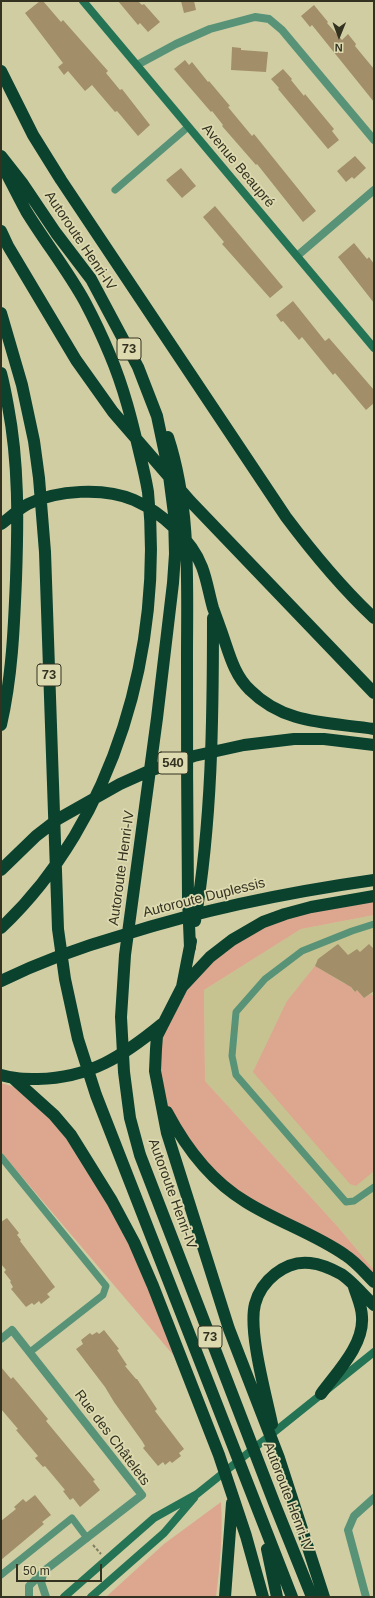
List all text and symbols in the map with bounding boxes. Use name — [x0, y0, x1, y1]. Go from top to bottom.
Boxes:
north arrow — [319, 16, 359, 56]
text: N — [335, 42, 343, 54]
street label: Avenue Beaupré — [198, 121, 278, 211]
street label: Autoroute Henri-IV — [41, 188, 119, 294]
road number: 73 — [117, 338, 141, 360]
road number: 73 — [37, 664, 61, 686]
road number: 540 — [158, 752, 188, 774]
street label: Autoroute Henri-IV — [106, 809, 138, 927]
street label: Autoroute Duplessis — [141, 875, 267, 921]
street label: Autoroute Henri-IV — [144, 1137, 200, 1251]
road number: 73 — [198, 1326, 222, 1348]
street label: Rue des Châtelets — [71, 1387, 153, 1489]
street label: Autoroute Henri-IV — [259, 1440, 317, 1554]
scale bar — [18, 1556, 104, 1582]
text: 50 m — [23, 1564, 50, 1578]

